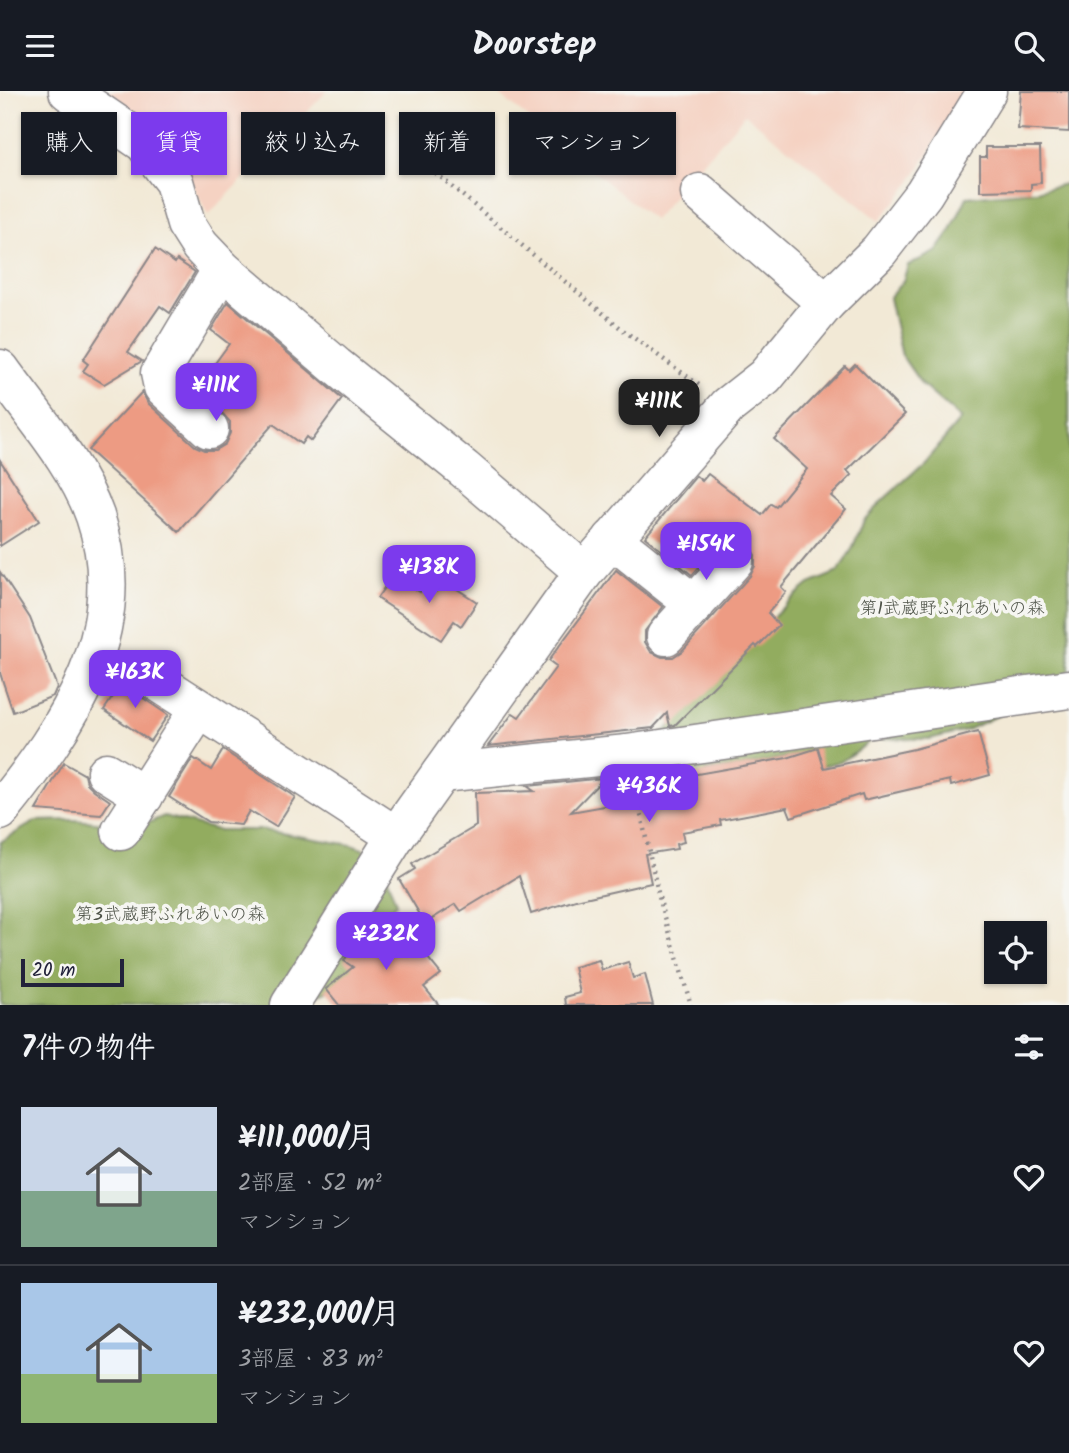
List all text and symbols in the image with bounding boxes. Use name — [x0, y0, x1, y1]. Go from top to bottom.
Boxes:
text: Doorstep — [472, 20, 597, 71]
icon: menu — [21, 27, 59, 65]
icon: search — [1010, 27, 1048, 65]
chip: 購入 — [21, 112, 117, 175]
chip: 賃貸 — [131, 112, 227, 175]
chip: 絞り込み — [241, 112, 385, 175]
chip: 新着 — [399, 112, 495, 175]
chip: マンション — [509, 112, 676, 175]
pin: ¥111K — [167, 363, 265, 423]
text: ¥111K — [192, 368, 240, 404]
pin: ¥111K — [610, 379, 708, 439]
text: ¥111K — [635, 384, 683, 420]
pin: ¥154K — [657, 523, 755, 582]
text: ¥154K — [676, 527, 736, 563]
pin: ¥138K — [380, 545, 478, 605]
text: ¥138K — [398, 550, 460, 586]
park label: 第1武蔵野ふれあいの森 — [859, 595, 1045, 624]
pin: ¥163K — [86, 651, 184, 710]
text: ¥163K — [105, 655, 165, 691]
pin: ¥436K — [600, 765, 698, 824]
text: ¥436K — [616, 769, 682, 805]
park label: 第3武蔵野ふれあいの森 — [75, 901, 265, 930]
pin: ¥232K — [337, 913, 435, 972]
text: ¥232K — [352, 917, 420, 953]
map controls — [984, 921, 1047, 984]
button: locate — [984, 921, 1047, 984]
scale bar — [21, 956, 124, 988]
text: 20 m — [32, 956, 75, 986]
text: 7件の物件 — [21, 1025, 155, 1073]
icon: filters — [1010, 1028, 1048, 1066]
text: ¥111,000/月 — [238, 1115, 376, 1163]
icon: home — [77, 1135, 161, 1219]
icon: heart — [1010, 1158, 1048, 1196]
text: 2部屋 · 52 m² — [238, 1166, 382, 1202]
text: マンション — [238, 1205, 352, 1241]
text: ¥232,000/月 — [238, 1291, 400, 1339]
icon: home — [77, 1311, 161, 1395]
icon: heart — [1010, 1334, 1048, 1372]
text: 3部屋 · 83 m² — [238, 1342, 383, 1378]
text: マンション — [238, 1381, 352, 1417]

